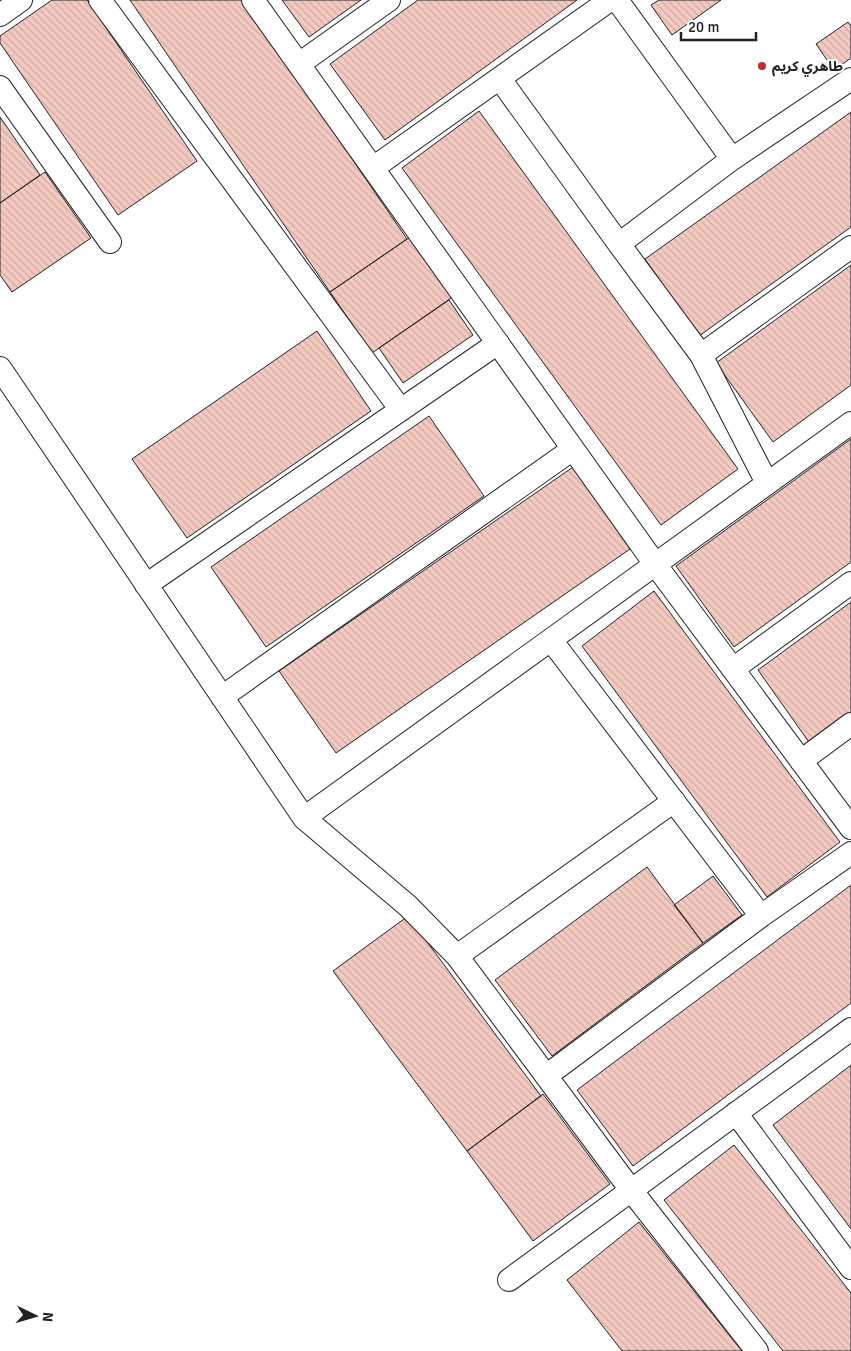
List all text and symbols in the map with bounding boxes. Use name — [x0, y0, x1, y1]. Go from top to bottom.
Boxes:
scale bar — [681, 10, 756, 42]
text: 20 m — [688, 18, 719, 36]
place label: طاهري كريم — [772, 58, 843, 77]
marker: طاهري كريم — [756, 60, 768, 72]
north arrow — [10, 1291, 60, 1341]
text: N — [39, 1311, 56, 1323]

